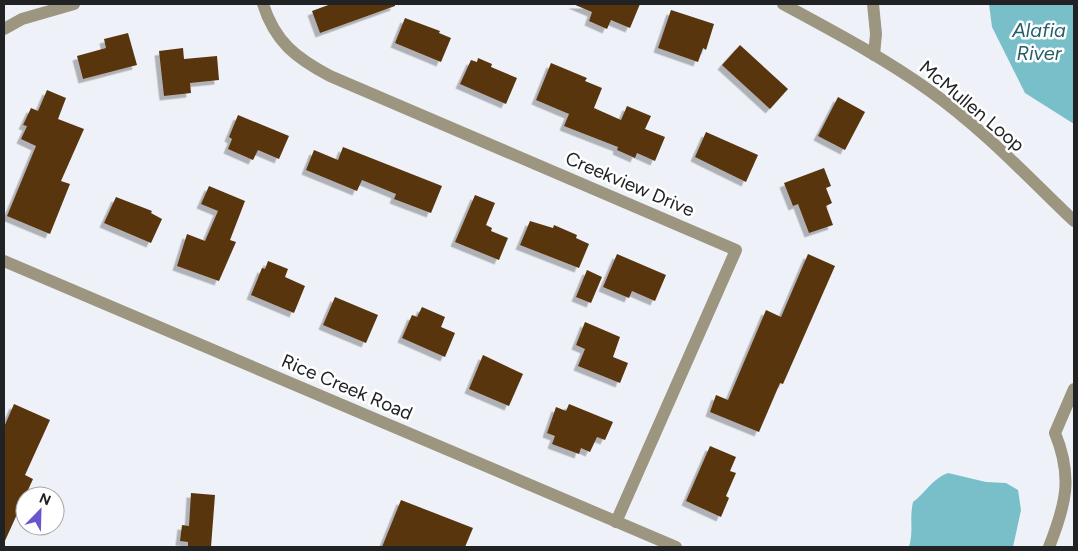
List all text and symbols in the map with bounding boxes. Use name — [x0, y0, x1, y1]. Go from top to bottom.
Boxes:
water label: Alafia River — [1011, 18, 1066, 65]
street label: McMullen Loop — [915, 55, 1029, 157]
street label: Creekview Drive — [562, 146, 698, 222]
street label: Rice Creek Road — [278, 349, 416, 425]
north arrow — [15, 486, 65, 536]
text: N — [37, 490, 53, 509]

